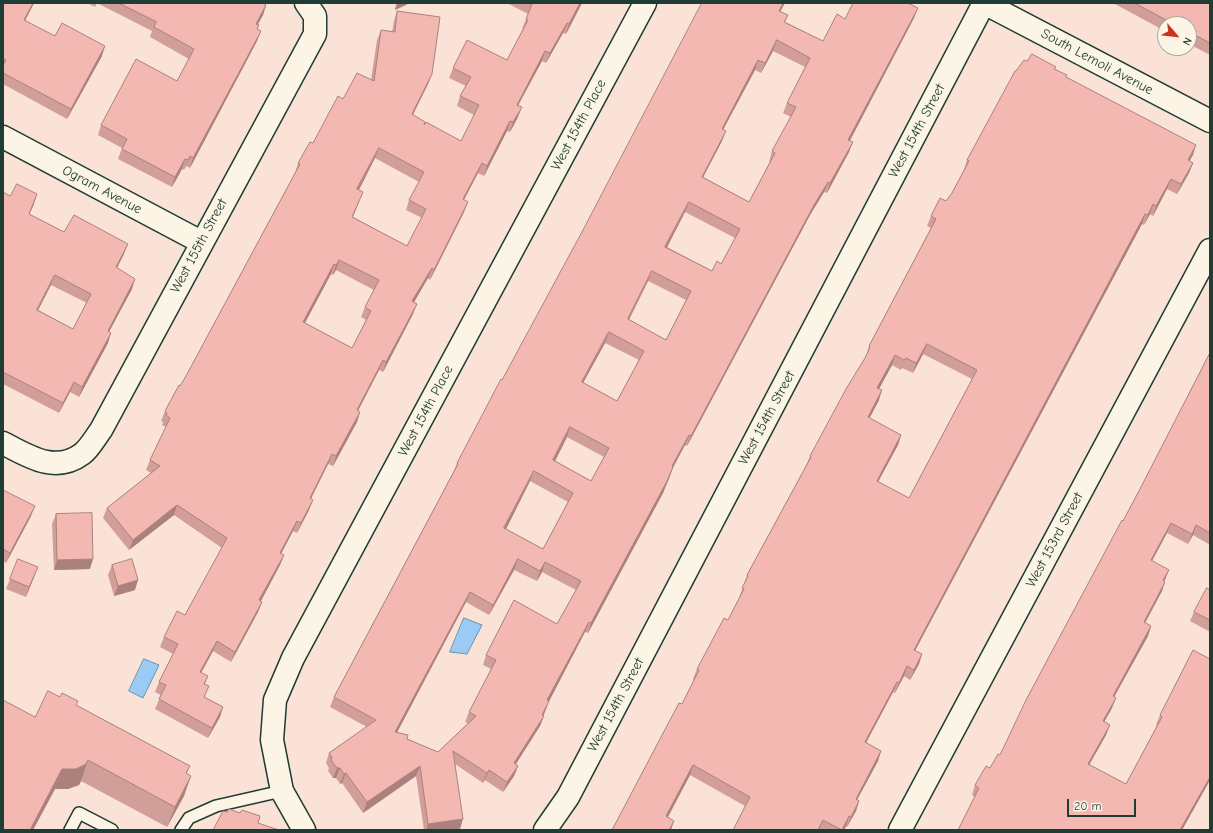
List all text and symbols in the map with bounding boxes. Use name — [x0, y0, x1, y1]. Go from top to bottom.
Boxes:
north arrow — [1157, 16, 1197, 56]
street label: South Lemoli Avenue — [1038, 25, 1156, 99]
text: N — [1180, 35, 1195, 48]
street label: West 154th Place — [548, 77, 610, 173]
street label: West 154th Street — [885, 81, 949, 181]
street label: Ogram Avenue — [59, 162, 145, 218]
street label: West 155th Street — [167, 196, 231, 296]
street label: West 154th Place — [395, 363, 457, 459]
street label: West 154th Street — [735, 368, 799, 468]
street label: West 153rd Street — [1023, 490, 1087, 590]
street label: West 154th Street — [584, 655, 648, 755]
scale bar — [1069, 791, 1138, 817]
text: 20 m — [1074, 799, 1102, 813]

